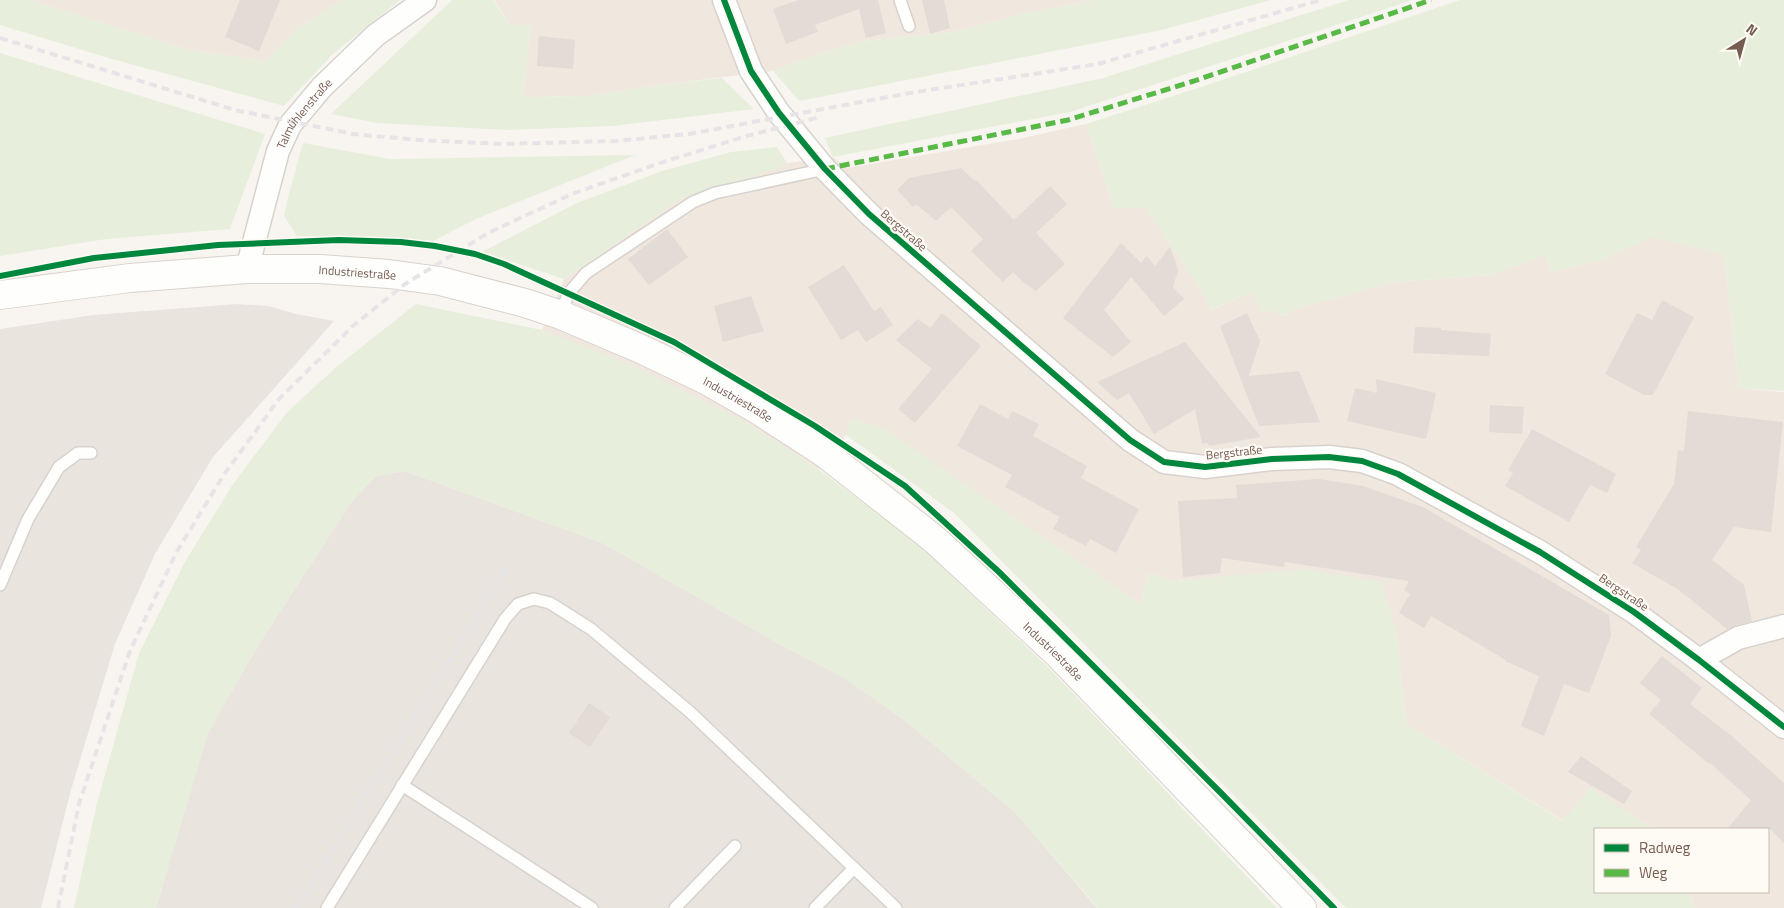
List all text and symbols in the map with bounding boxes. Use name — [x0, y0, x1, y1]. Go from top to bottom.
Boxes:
north arrow — [1719, 15, 1769, 65]
text: N — [1742, 18, 1762, 41]
street label: Talmühlenstraße — [271, 73, 336, 152]
street label: Bergstraße — [876, 204, 932, 256]
street label: Industriestraße — [318, 259, 397, 284]
street label: Industriestraße — [700, 371, 777, 427]
street label: Bergstraße — [1205, 440, 1263, 464]
street label: Bergstraße — [1595, 568, 1653, 616]
street label: Industriestraße — [1019, 617, 1088, 685]
legend — [1594, 828, 1769, 893]
text: Radweg — [1639, 836, 1691, 859]
text: Weg — [1639, 861, 1668, 884]

